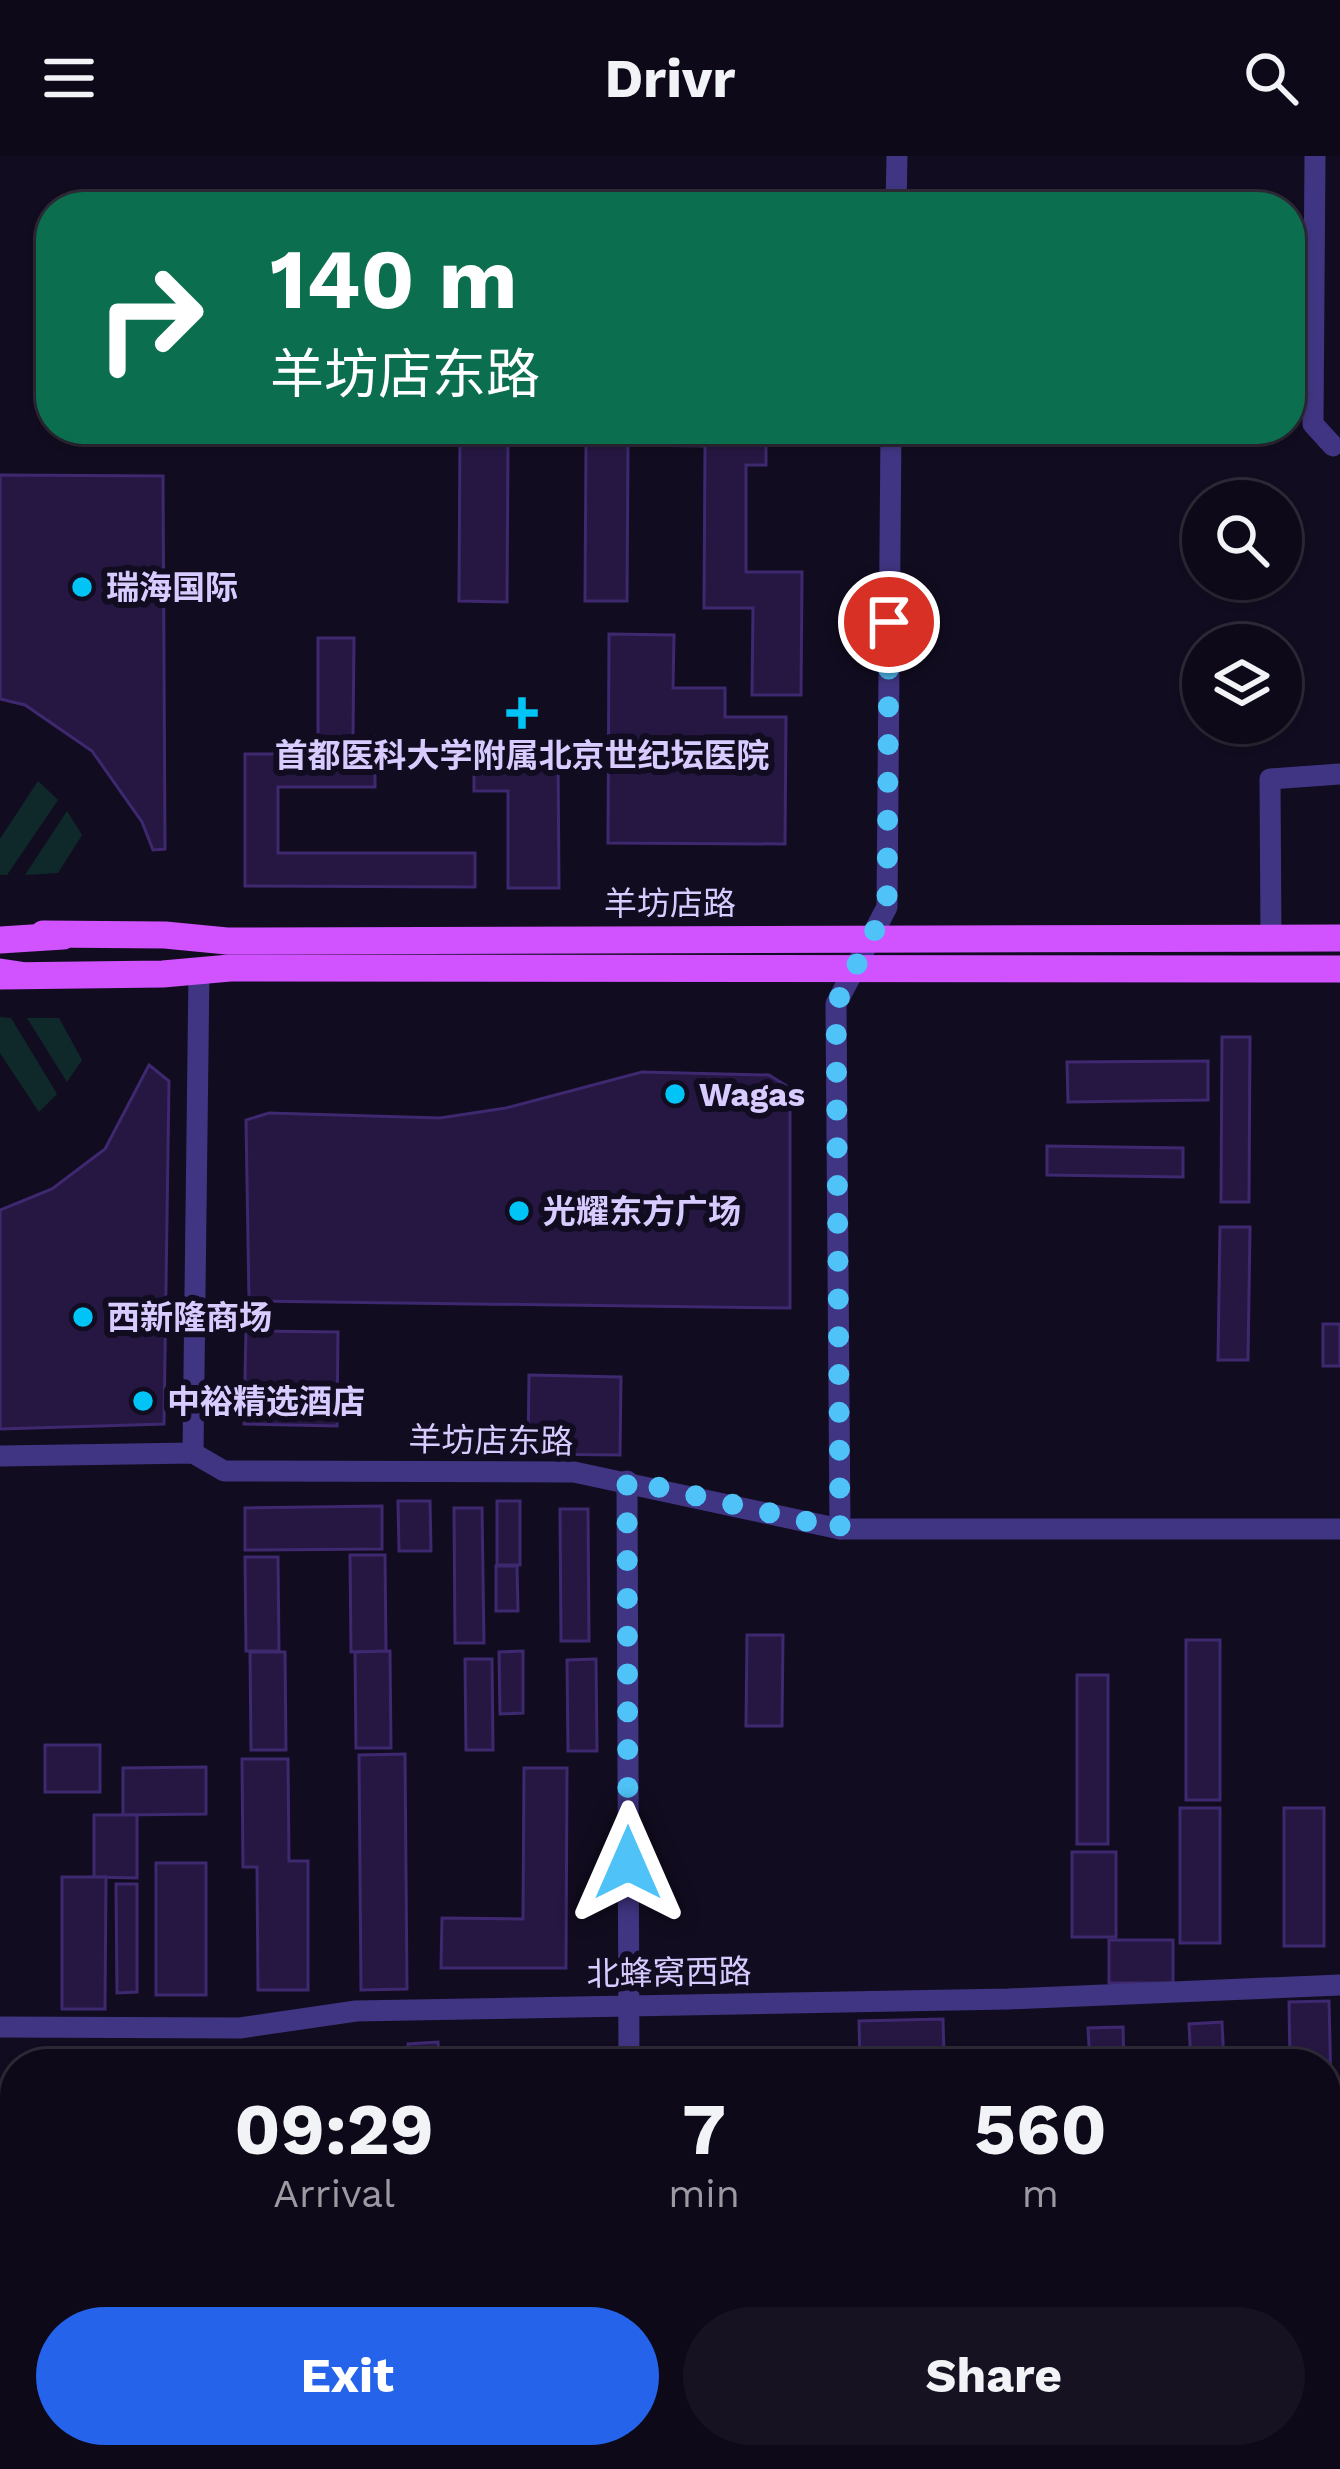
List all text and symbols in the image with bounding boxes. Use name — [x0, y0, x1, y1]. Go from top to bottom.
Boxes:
icon: menu — [36, 45, 102, 111]
icon: search — [1238, 45, 1304, 111]
text: Drivr — [604, 47, 736, 110]
text: 140 m — [270, 230, 518, 328]
icon: right — [72, 240, 228, 396]
text: 羊坊店东路 — [270, 343, 540, 406]
map controls — [1182, 480, 1302, 744]
button: search — [1182, 480, 1302, 600]
place label: 瑞海国际 — [106, 568, 238, 607]
pin — [838, 571, 940, 673]
marker: 瑞海国际 — [69, 574, 95, 600]
icon: arrive — [856, 589, 922, 655]
button: layers — [1182, 624, 1302, 744]
marker: 首都医科大学附属北京世纪坛医院 — [506, 697, 538, 729]
place label: 首都医科大学附属北京世纪坛医院 — [275, 736, 770, 775]
street label: 羊坊店路 — [604, 884, 736, 923]
place label: Wagas — [699, 1075, 805, 1114]
marker: Wagas — [662, 1081, 688, 1107]
place label: 光耀东方广场 — [543, 1192, 741, 1231]
marker: 光耀东方广场 — [506, 1198, 532, 1224]
place label: 西新隆商场 — [107, 1298, 272, 1337]
marker: 西新隆商场 — [70, 1304, 96, 1330]
place label: 中裕精选酒店 — [167, 1382, 365, 1421]
marker: 中裕精选酒店 — [130, 1388, 156, 1414]
street label: 羊坊店东路 — [408, 1420, 574, 1461]
position arrow — [565, 1800, 691, 1926]
street label: 北蜂窝西路 — [586, 1952, 752, 1993]
text: 09:29 — [234, 2087, 434, 2171]
text: 7 — [682, 2087, 726, 2171]
text: 560 — [974, 2087, 1107, 2171]
text: Arrival — [273, 2171, 395, 2216]
text: min — [668, 2171, 740, 2216]
text: m — [1022, 2171, 1059, 2216]
button: Exit — [36, 2307, 659, 2445]
button: Share — [683, 2307, 1305, 2445]

